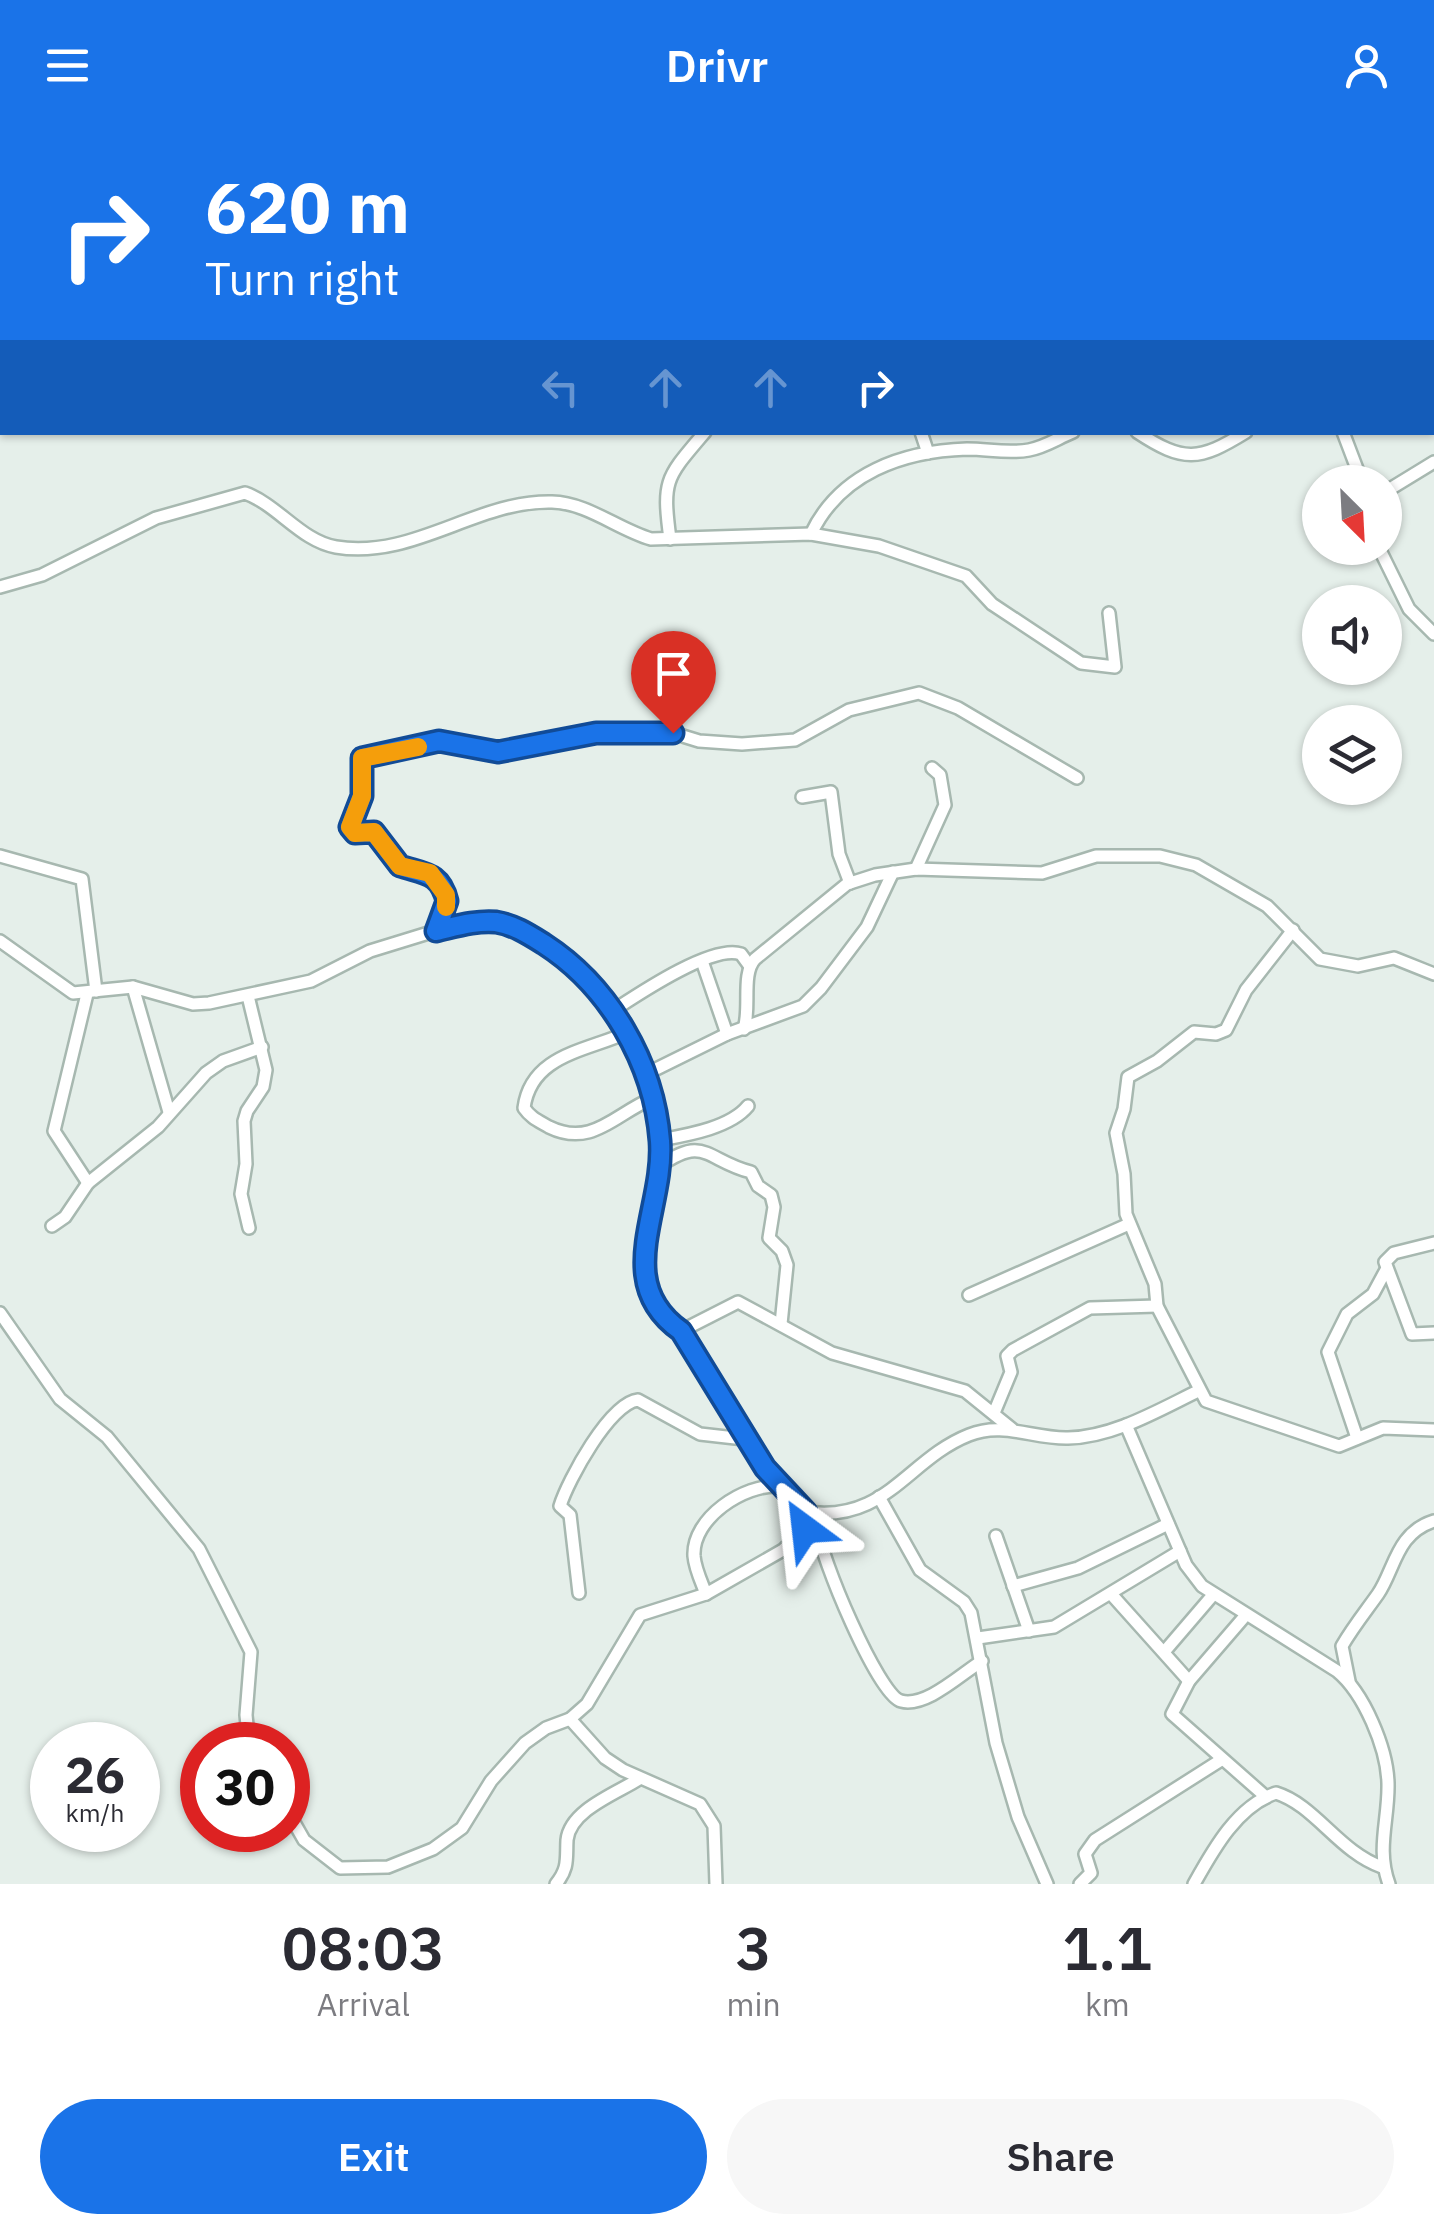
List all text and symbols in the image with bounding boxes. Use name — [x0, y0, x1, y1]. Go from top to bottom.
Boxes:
text: Drivr — [666, 36, 768, 94]
icon: menu — [40, 38, 95, 93]
icon: person — [1339, 38, 1394, 93]
text: 620 m — [205, 161, 410, 252]
icon: right — [40, 170, 170, 300]
text: Turn right — [205, 249, 400, 307]
icon: left — [533, 360, 588, 415]
icon: ahead — [638, 360, 693, 415]
icon: ahead — [743, 360, 798, 415]
icon: right — [848, 360, 903, 415]
north arrow — [1302, 465, 1402, 565]
map controls — [1302, 465, 1402, 805]
button: sound — [1302, 585, 1402, 685]
pin — [631, 631, 716, 734]
icon: arrive — [646, 646, 701, 701]
button: layers — [1302, 705, 1402, 805]
position arrow — [753, 1477, 857, 1581]
speed limit sign: 30 — [180, 1722, 310, 1852]
text: 26 — [65, 1742, 125, 1807]
text: km/h — [66, 1796, 124, 1829]
text: 08:03 — [282, 1908, 445, 1987]
text: 3 — [736, 1908, 772, 1987]
text: 1.1 — [1062, 1908, 1152, 1987]
text: Arrival — [317, 1983, 410, 2025]
text: min — [727, 1983, 781, 2025]
text: km — [1085, 1983, 1130, 2025]
button: Exit — [40, 2099, 707, 2214]
button: Share — [727, 2099, 1394, 2214]

